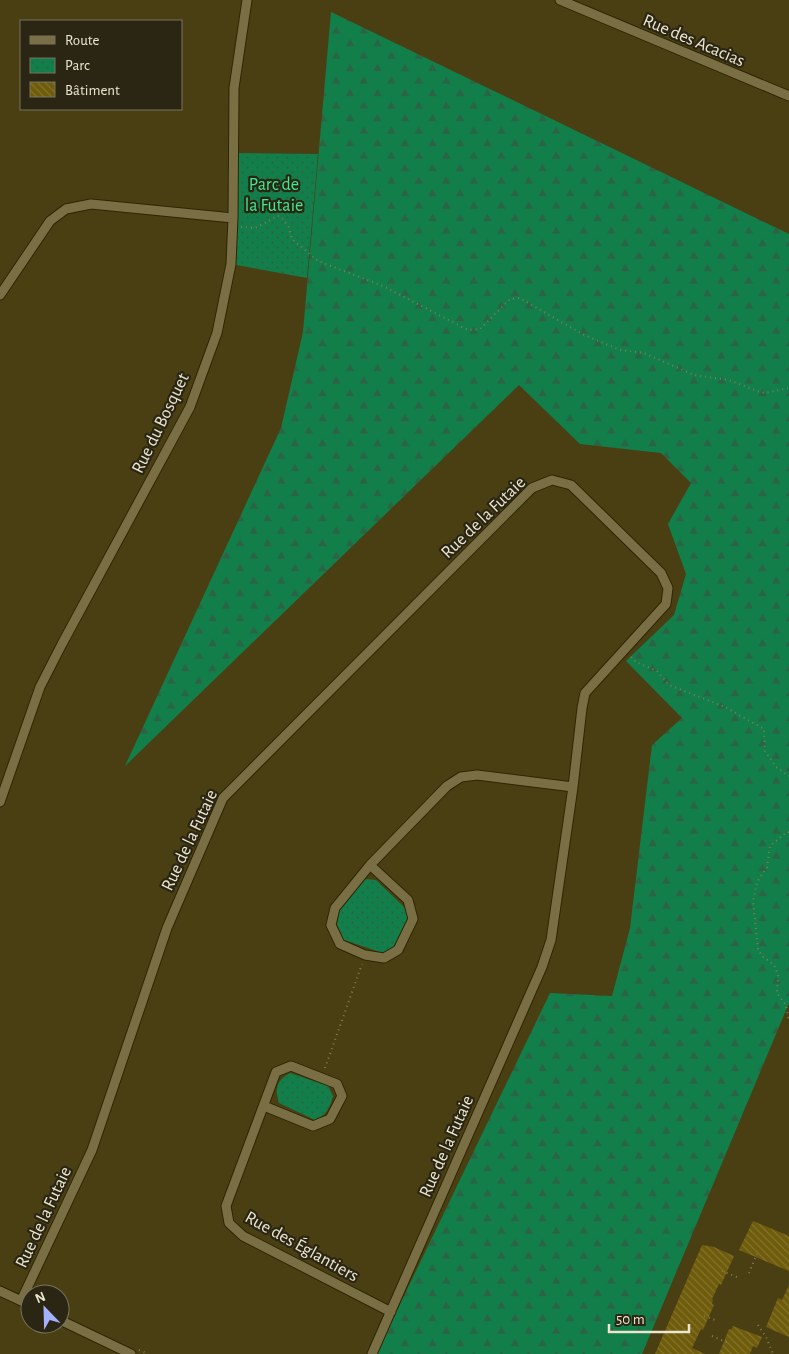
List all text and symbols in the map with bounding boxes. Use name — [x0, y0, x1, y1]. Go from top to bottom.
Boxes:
street label: Rue des Acacias — [640, 11, 747, 70]
legend — [20, 20, 182, 110]
text: Route — [65, 33, 99, 48]
text: Parc — [65, 58, 90, 73]
text: Bâtiment — [65, 83, 120, 98]
park label: Parc de la Futaie — [245, 176, 303, 215]
street label: Rue du Bosquet — [129, 370, 193, 476]
street label: Rue de la Futaie — [438, 473, 529, 562]
street label: Rue de la Futaie — [159, 787, 221, 894]
street label: Rue de la Futaie — [416, 1093, 477, 1200]
street label: Rue de la Futaie — [13, 1164, 75, 1271]
street label: Rue des Églantiers — [242, 1206, 363, 1285]
north arrow — [20, 1284, 70, 1334]
text: N — [33, 1290, 48, 1306]
scale bar — [609, 1302, 689, 1334]
text: 50 m — [616, 1312, 645, 1327]

